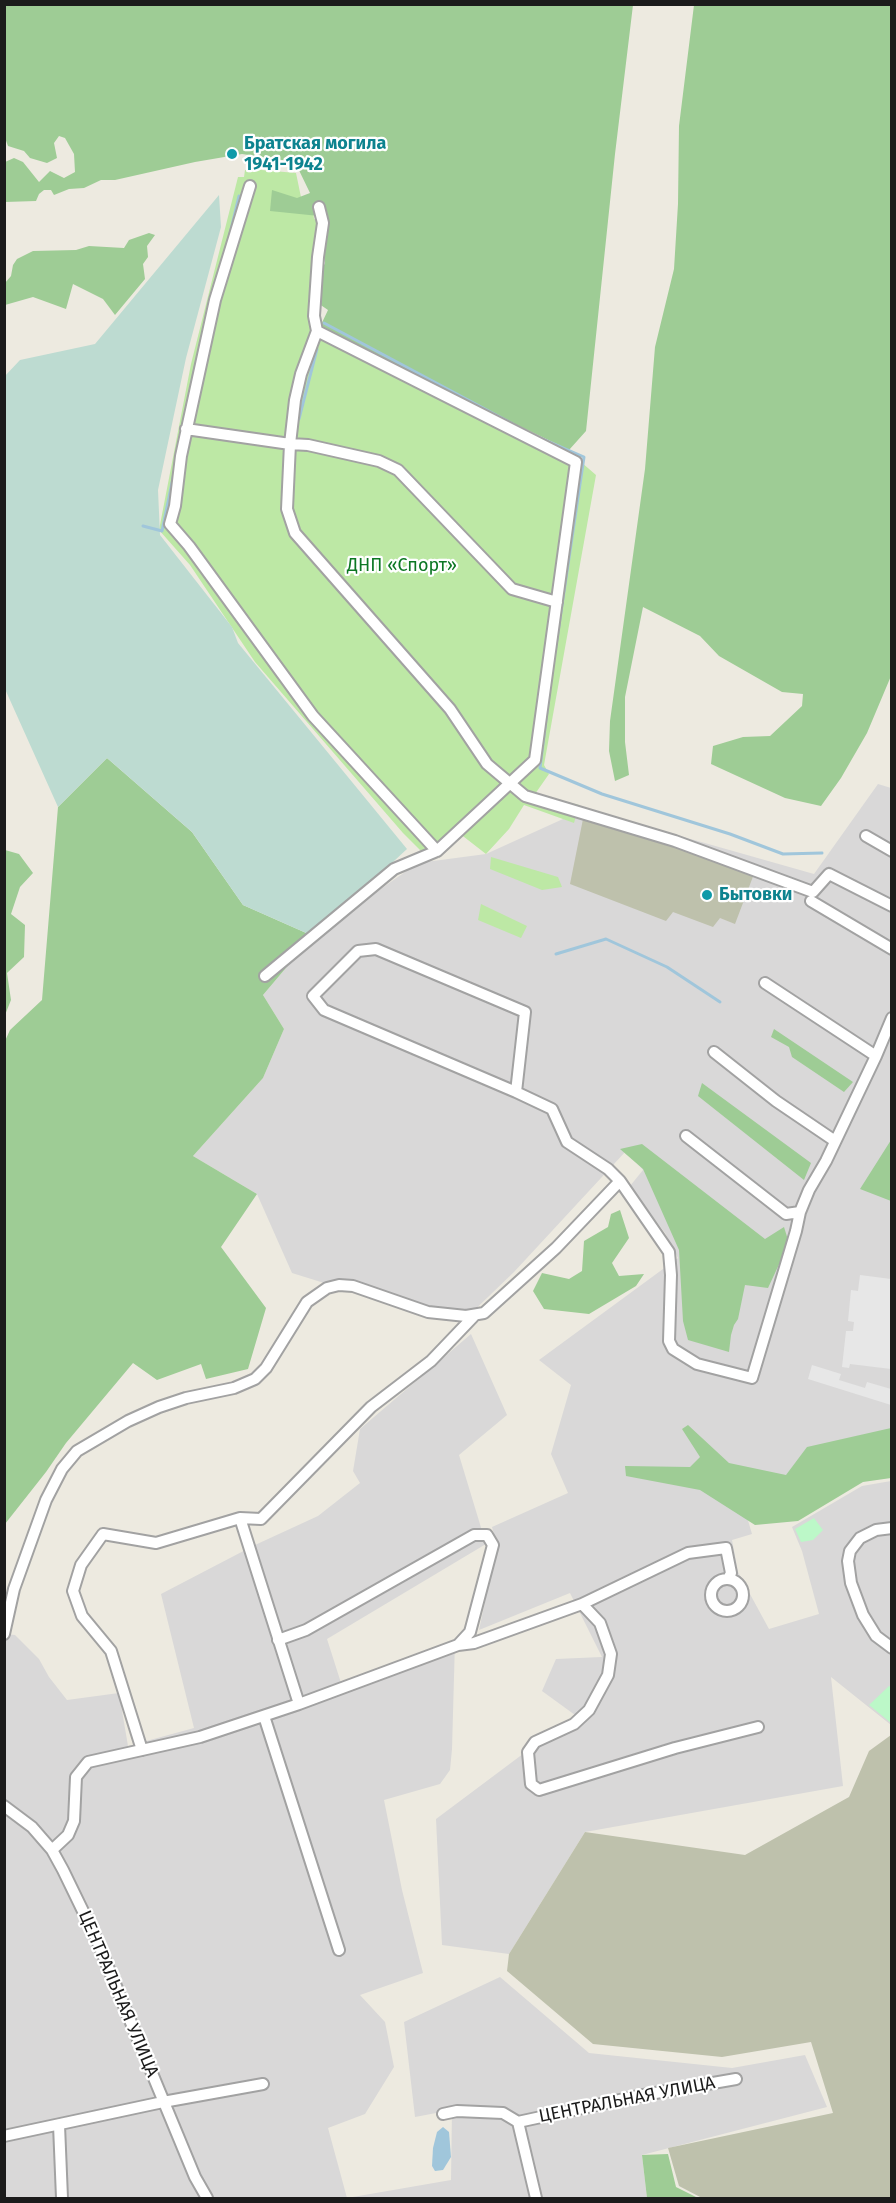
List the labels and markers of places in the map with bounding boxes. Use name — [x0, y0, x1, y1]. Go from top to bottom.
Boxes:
place label: Братская могила 1941-1942 — [244, 133, 386, 176]
marker: Братская могила 1941-1942 — [225, 147, 239, 161]
place label: Бытовки — [719, 884, 793, 906]
marker: Бытовки — [700, 888, 714, 902]

